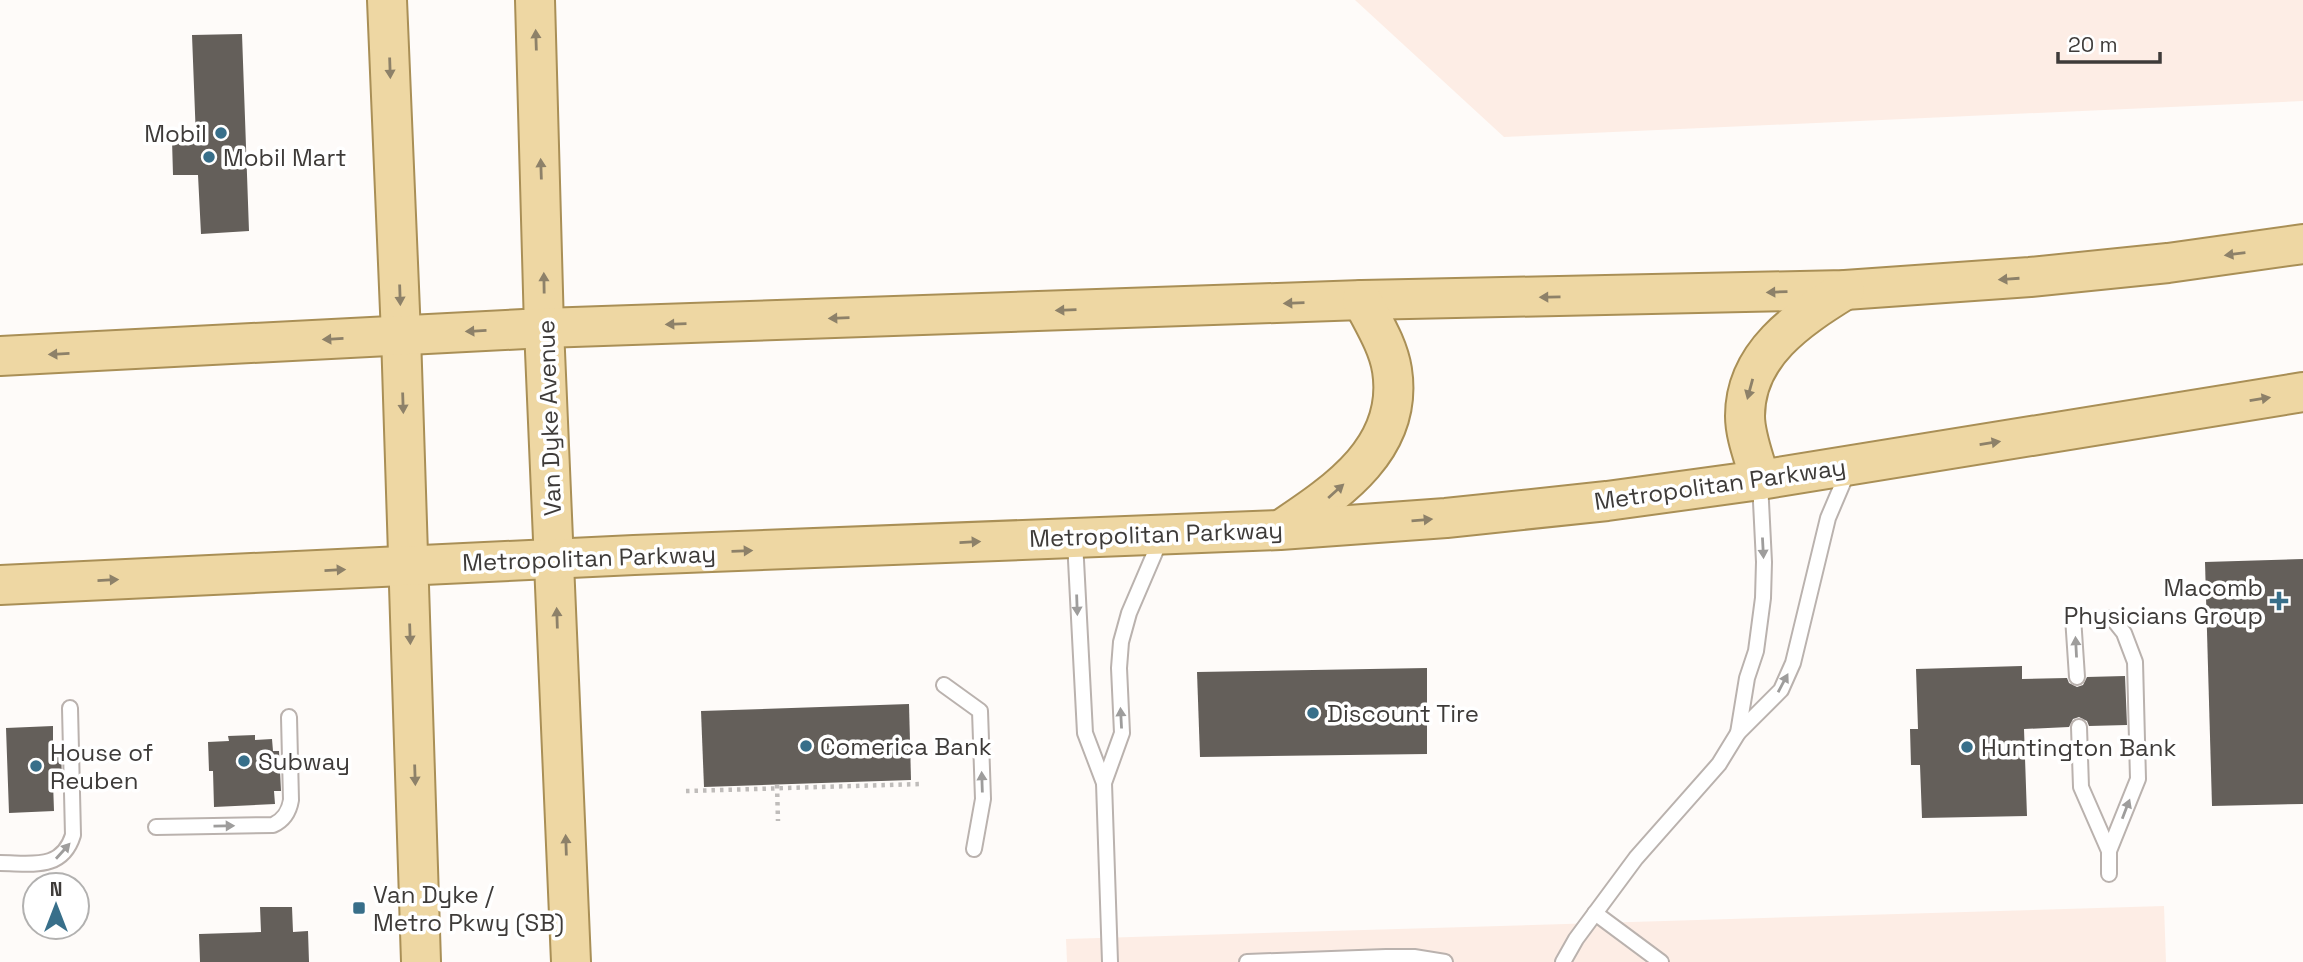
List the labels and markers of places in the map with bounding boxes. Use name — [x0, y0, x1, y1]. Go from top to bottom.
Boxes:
place label: Mobil — [144, 118, 207, 149]
marker: Mobil — [213, 125, 229, 141]
place label: Mobil Mart — [223, 142, 347, 173]
marker: Mobil Mart — [201, 149, 217, 165]
place label: Macomb Physicians Group — [2064, 572, 2263, 631]
marker: Macomb Physicians Group — [2269, 591, 2289, 611]
place label: Discount Tire — [1327, 698, 1479, 729]
marker: Discount Tire — [1305, 705, 1321, 721]
place label: Comerica Bank — [820, 731, 992, 762]
place label: Huntington Bank — [1981, 732, 2177, 763]
place label: House of Reuben — [50, 737, 153, 796]
marker: Comerica Bank — [798, 738, 814, 754]
marker: Huntington Bank — [1959, 739, 1975, 755]
place label: Subway — [258, 746, 350, 777]
marker: Subway — [236, 753, 252, 769]
marker: House of Reuben — [28, 758, 44, 774]
place label: Van Dyke / Metro Pkwy (SB) — [373, 879, 564, 938]
marker: Van Dyke / Metro Pkwy (SB) — [351, 900, 367, 916]

